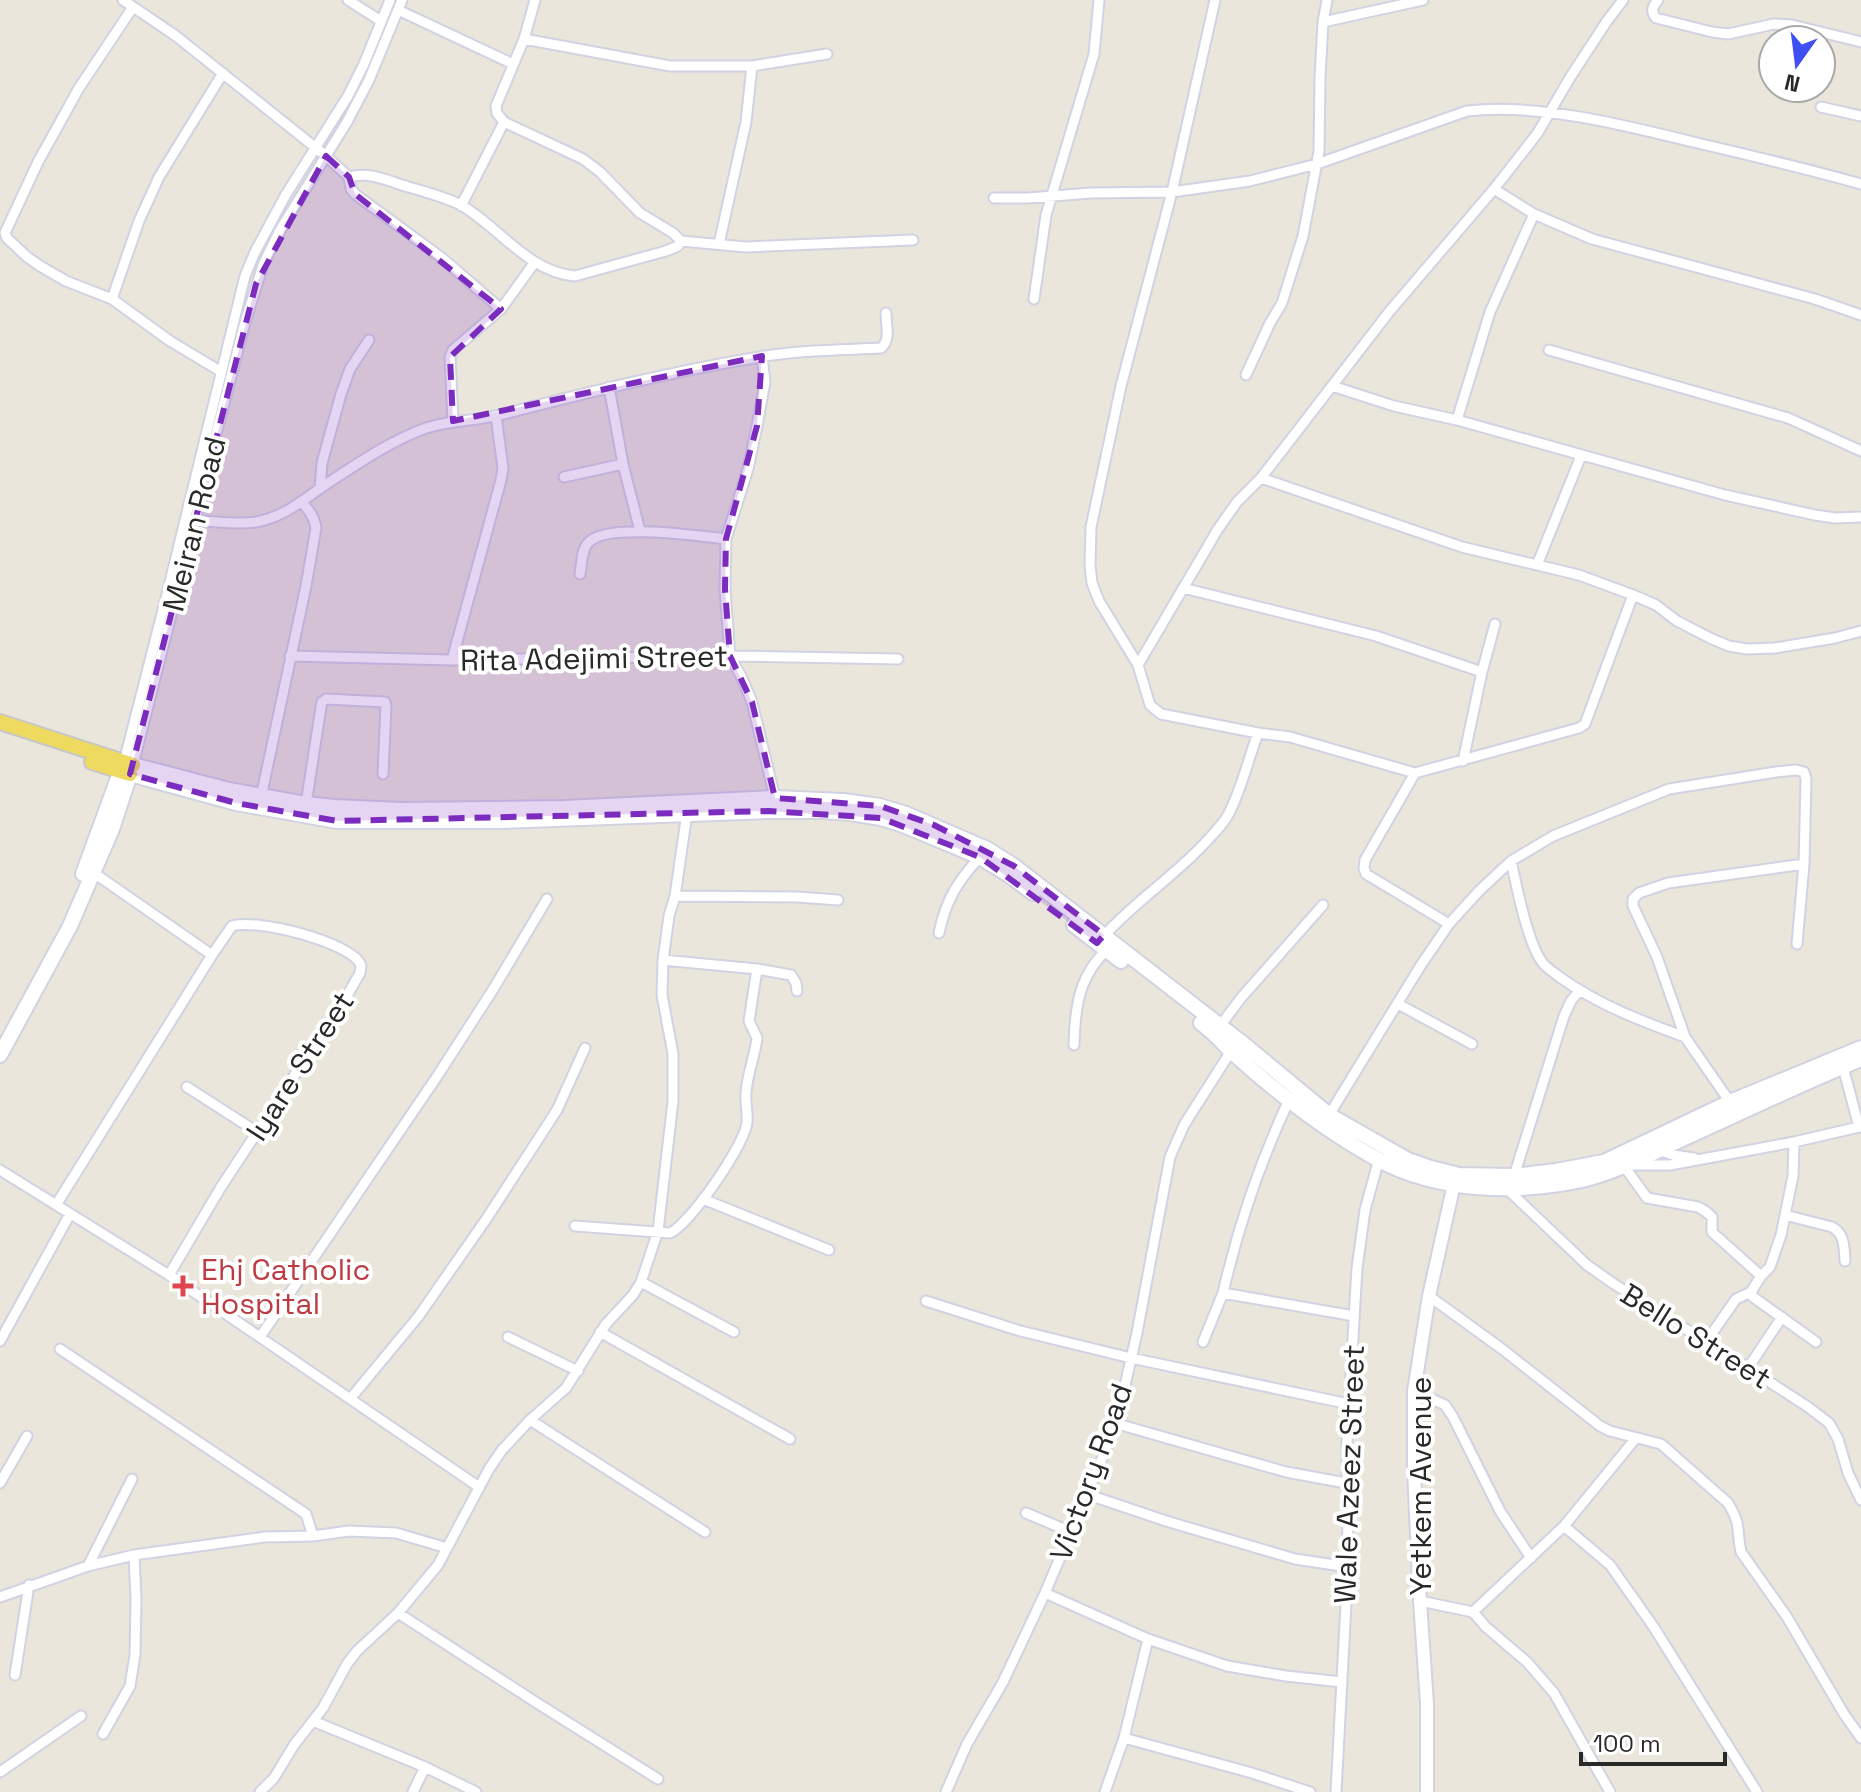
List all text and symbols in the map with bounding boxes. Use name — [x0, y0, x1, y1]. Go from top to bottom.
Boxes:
north arrow — [1757, 24, 1837, 104]
text: N — [1782, 68, 1803, 99]
street label: Meiran Road — [153, 433, 235, 615]
street label: Rita Adejimi Street — [460, 636, 728, 680]
street label: Iyare Street — [237, 984, 363, 1148]
place label: Ehj Catholic Hospital — [201, 1250, 370, 1323]
street label: Bello Street — [1613, 1274, 1779, 1398]
marker: Ehj Catholic Hospital — [172, 1275, 194, 1297]
street label: Wale Azeez Street — [1325, 1344, 1373, 1604]
street label: Yetkem Avenue — [1401, 1377, 1440, 1595]
street label: Victory Road — [1041, 1378, 1141, 1566]
scale bar — [1581, 1716, 1725, 1766]
text: 100 m — [1593, 1728, 1661, 1759]

